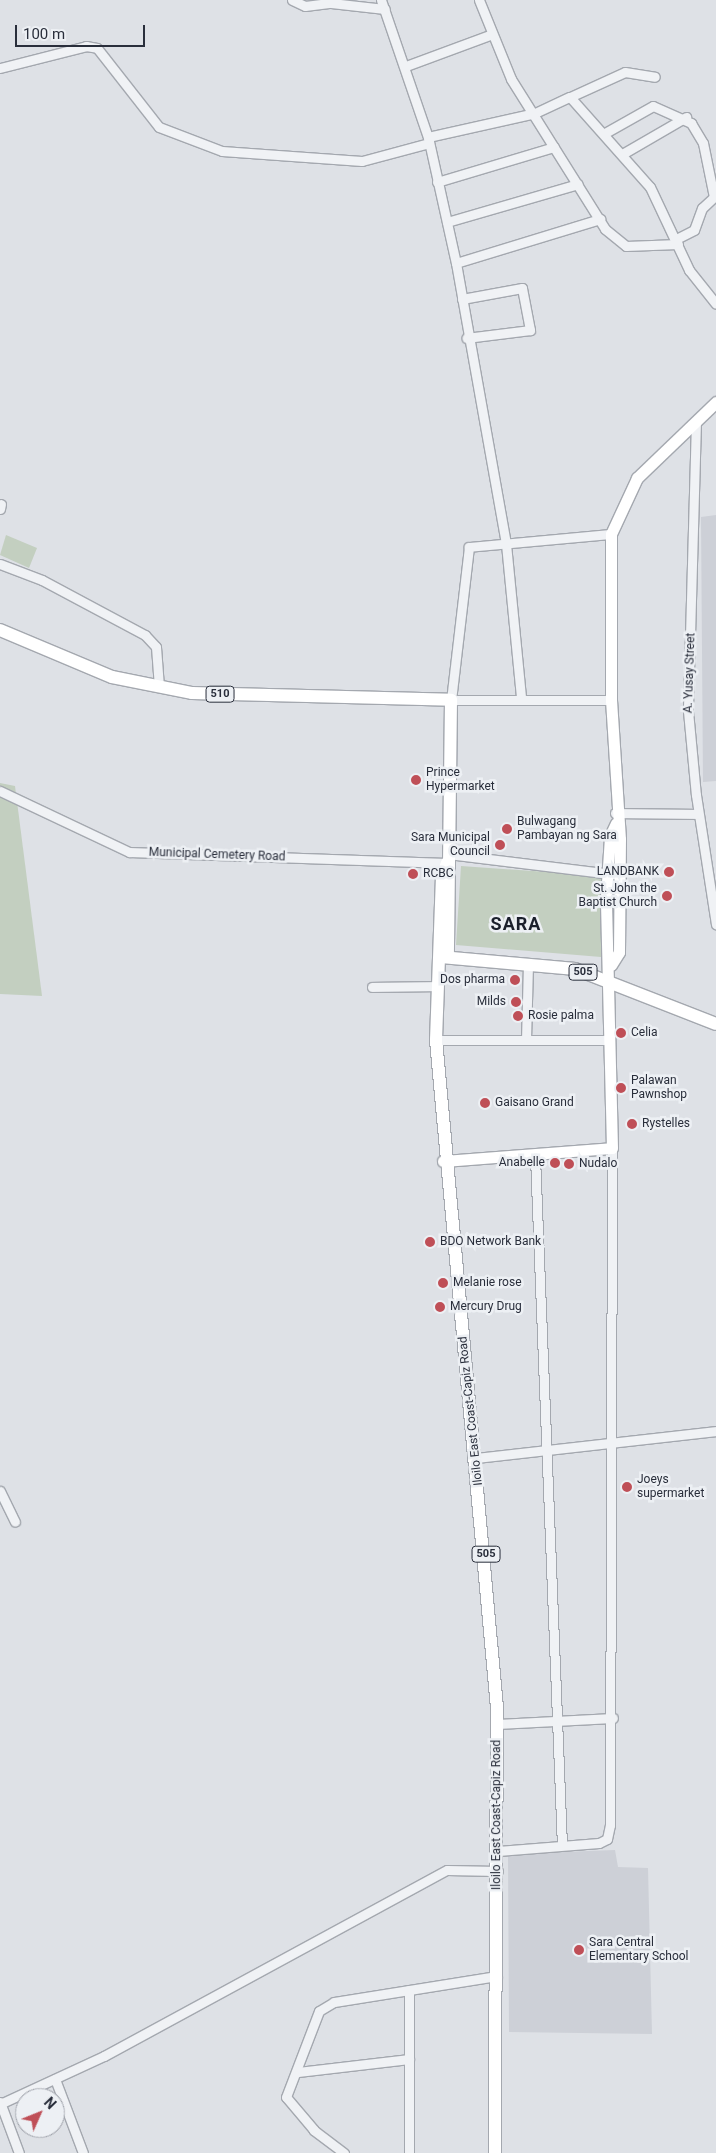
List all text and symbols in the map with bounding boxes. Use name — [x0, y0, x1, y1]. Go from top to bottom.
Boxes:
scale bar — [18, 15, 148, 47]
text: 100 m — [23, 25, 65, 43]
street label: A. Yusay Street — [681, 633, 699, 713]
road number: 510 — [205, 686, 235, 702]
place label: Prince Hypermarket — [426, 766, 495, 794]
marker: Prince Hypermarket — [410, 774, 422, 786]
place label: Bulwagang Pambayan ng Sara — [517, 815, 617, 843]
marker: Bulwagang Pambayan ng Sara — [501, 823, 513, 835]
place label: Sara Municipal Council — [411, 831, 490, 859]
marker: Sara Municipal Council — [494, 839, 506, 851]
street label: Municipal Cemetery Road — [148, 845, 286, 865]
place label: LANDBANK — [597, 865, 659, 879]
marker: LANDBANK — [663, 866, 675, 878]
place label: RCBC — [423, 867, 453, 881]
marker: RCBC — [407, 868, 419, 880]
place label: St. John the Baptist Church — [578, 882, 657, 910]
marker: St. John the Baptist Church — [661, 890, 673, 902]
district label: SARA — [490, 913, 542, 935]
road number: 505 — [568, 964, 598, 980]
place label: Dos pharma — [440, 973, 505, 987]
marker: Dos pharma — [509, 974, 521, 986]
place label: Milds — [477, 995, 506, 1009]
marker: Milds — [510, 996, 522, 1008]
place label: Rosie palma — [528, 1009, 594, 1023]
marker: Rosie palma — [512, 1010, 524, 1022]
place label: Celia — [631, 1026, 658, 1040]
marker: Celia — [615, 1027, 627, 1039]
place label: Palawan Pawnshop — [631, 1074, 687, 1102]
marker: Palawan Pawnshop — [615, 1082, 627, 1094]
place label: Gaisano Grand — [495, 1096, 574, 1110]
marker: Gaisano Grand — [479, 1097, 491, 1109]
place label: Rystelles — [642, 1117, 690, 1131]
marker: Rystelles — [626, 1118, 638, 1130]
place label: Anabelle — [499, 1156, 545, 1170]
marker: Anabelle — [549, 1157, 561, 1169]
place label: Nudalo — [579, 1157, 617, 1171]
marker: Nudalo — [563, 1158, 575, 1170]
place label: BDO Network Bank — [440, 1235, 541, 1249]
marker: BDO Network Bank — [424, 1236, 436, 1248]
place label: Melanie rose — [453, 1276, 522, 1290]
marker: Melanie rose — [437, 1277, 449, 1289]
place label: Mercury Drug — [450, 1300, 522, 1314]
marker: Mercury Drug — [434, 1301, 446, 1313]
street label: Iloilo East Coast-Capiz Road — [456, 1336, 486, 1486]
place label: Joeys supermarket — [637, 1473, 704, 1501]
marker: Joeys supermarket — [621, 1481, 633, 1493]
road number: 505 — [471, 1546, 501, 1562]
street label: Iloilo East Coast-Capiz Road — [490, 1740, 504, 1890]
place label: Sara Central Elementary School — [589, 1936, 689, 1964]
marker: Sara Central Elementary School — [573, 1944, 585, 1956]
north arrow — [15, 2088, 65, 2138]
text: N — [41, 2094, 59, 2112]

